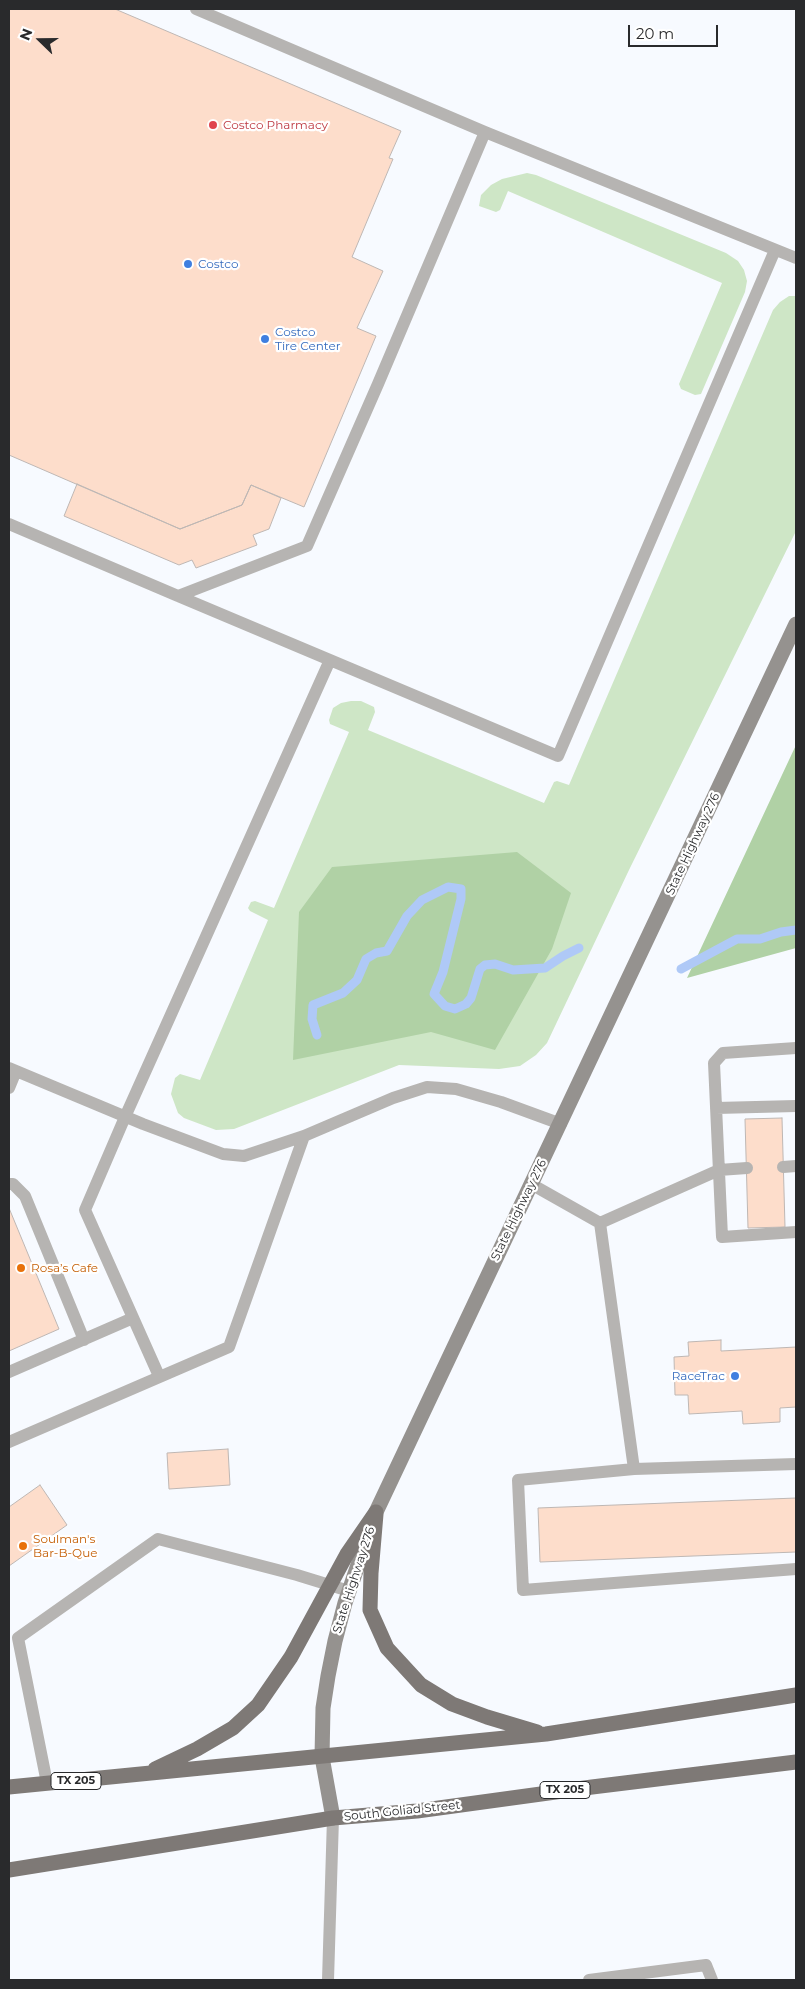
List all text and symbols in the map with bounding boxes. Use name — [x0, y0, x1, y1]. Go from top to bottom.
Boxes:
north arrow — [15, 15, 65, 65]
scale bar — [630, 15, 720, 47]
text: 20 m — [636, 24, 674, 43]
text: N — [16, 26, 37, 43]
place label: Costco Pharmacy — [223, 118, 328, 132]
marker: Costco Pharmacy — [207, 119, 219, 131]
place label: Costco — [198, 257, 238, 271]
marker: Costco — [182, 258, 194, 270]
place label: Costco Tire Center — [275, 325, 340, 353]
marker: Costco Tire Center — [259, 333, 271, 345]
street label: State Highway 276 — [663, 791, 723, 897]
street label: State Highway 276 — [488, 1157, 550, 1263]
place label: Rosa’s Cafe — [31, 1261, 98, 1275]
marker: Rosa’s Cafe — [15, 1262, 27, 1274]
place label: RaceTrac — [672, 1369, 725, 1383]
marker: RaceTrac — [729, 1370, 741, 1382]
street label: State Highway 276 — [330, 1525, 378, 1635]
place label: Soulman's Bar-B-Que — [33, 1532, 97, 1560]
marker: Soulman's Bar-B-Que — [17, 1540, 29, 1552]
road number: TX 205 — [51, 1772, 101, 1790]
road number: TX 205 — [540, 1782, 590, 1798]
street label: South Goliad Street — [343, 1798, 461, 1824]

